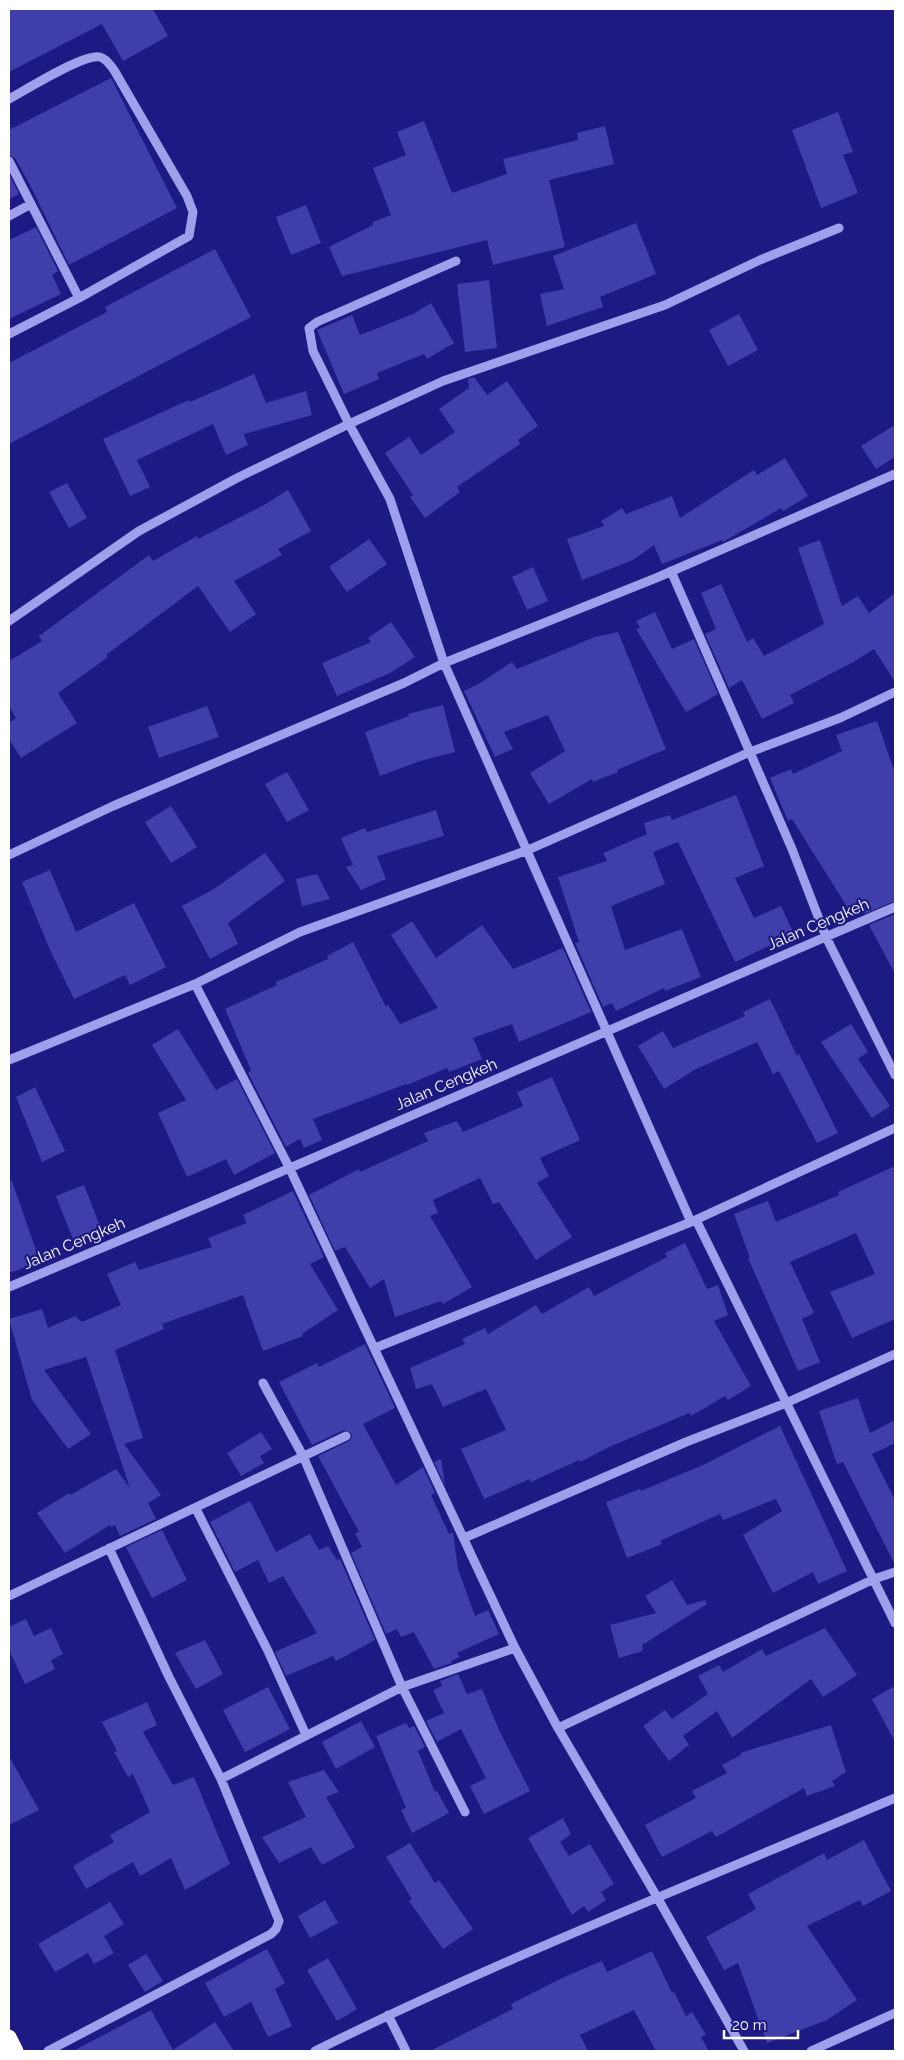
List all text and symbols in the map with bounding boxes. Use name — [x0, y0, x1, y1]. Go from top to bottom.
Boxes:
street label: Jalan Cengkeh — [764, 894, 872, 954]
street label: Jalan Cengkeh — [392, 1054, 500, 1114]
street label: Jalan Cengkeh — [20, 1213, 128, 1273]
scale bar — [724, 2008, 798, 2040]
text: 20 m — [732, 2016, 767, 2034]

